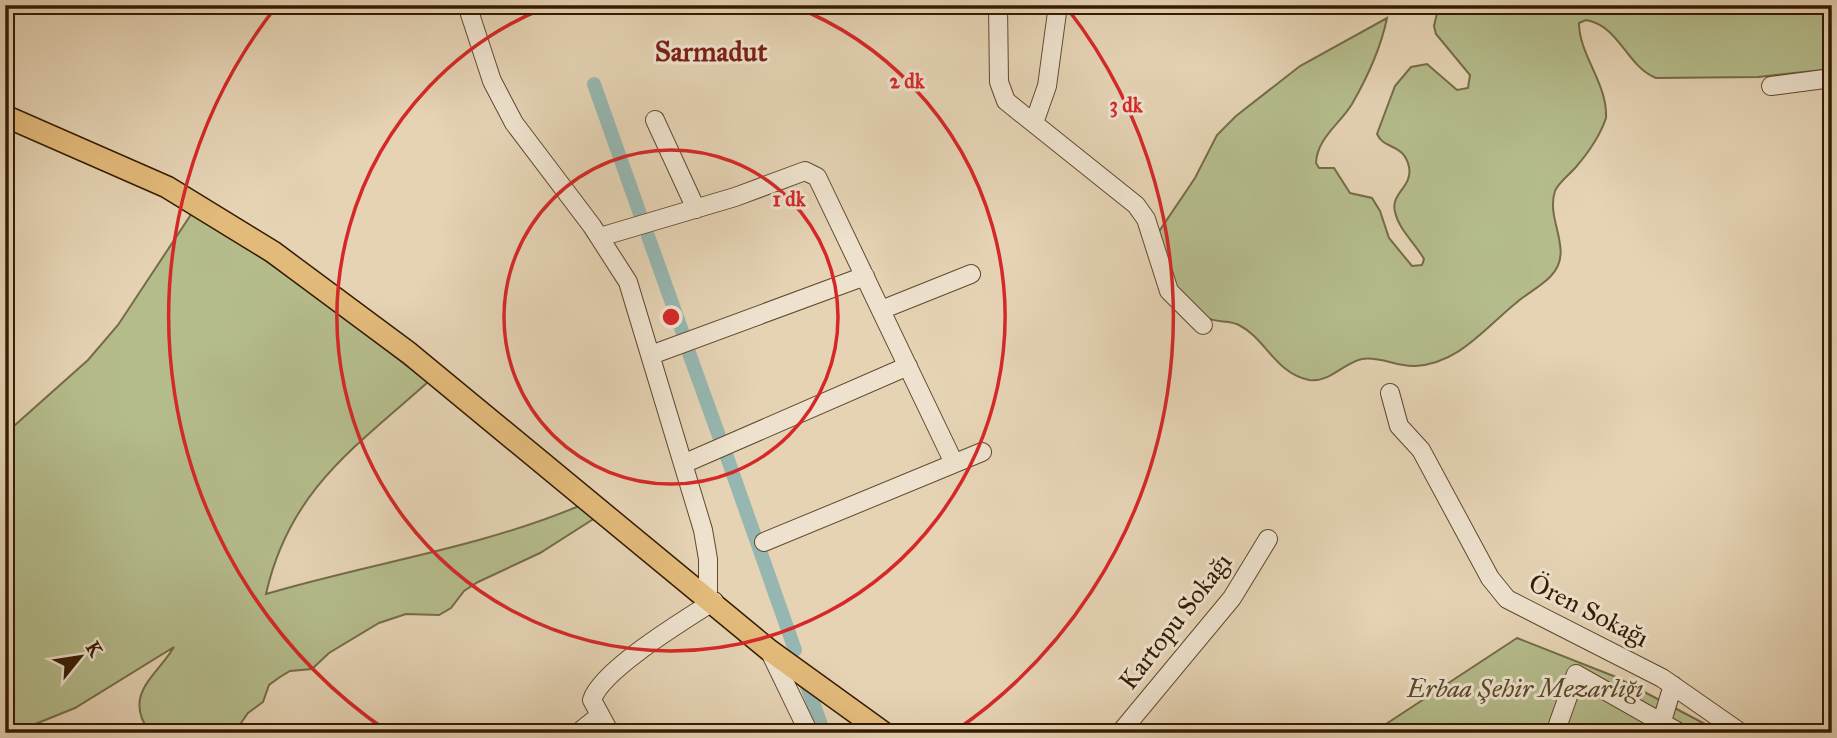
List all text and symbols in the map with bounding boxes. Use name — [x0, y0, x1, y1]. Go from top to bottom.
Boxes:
district label: Sarmadut — [655, 34, 767, 69]
text: 2 dk — [889, 68, 926, 94]
text: 3 dk — [1109, 92, 1144, 118]
text: 1 dk — [772, 186, 807, 212]
centre of rings — [659, 305, 683, 329]
street label: Kartopu Sokağı — [1112, 546, 1238, 696]
street label: Ören Sokağı — [1524, 566, 1654, 654]
north arrow — [46, 622, 116, 692]
text: K — [81, 637, 108, 662]
park label: Erbaa Şehir Mezarlığı — [1406, 672, 1644, 704]

